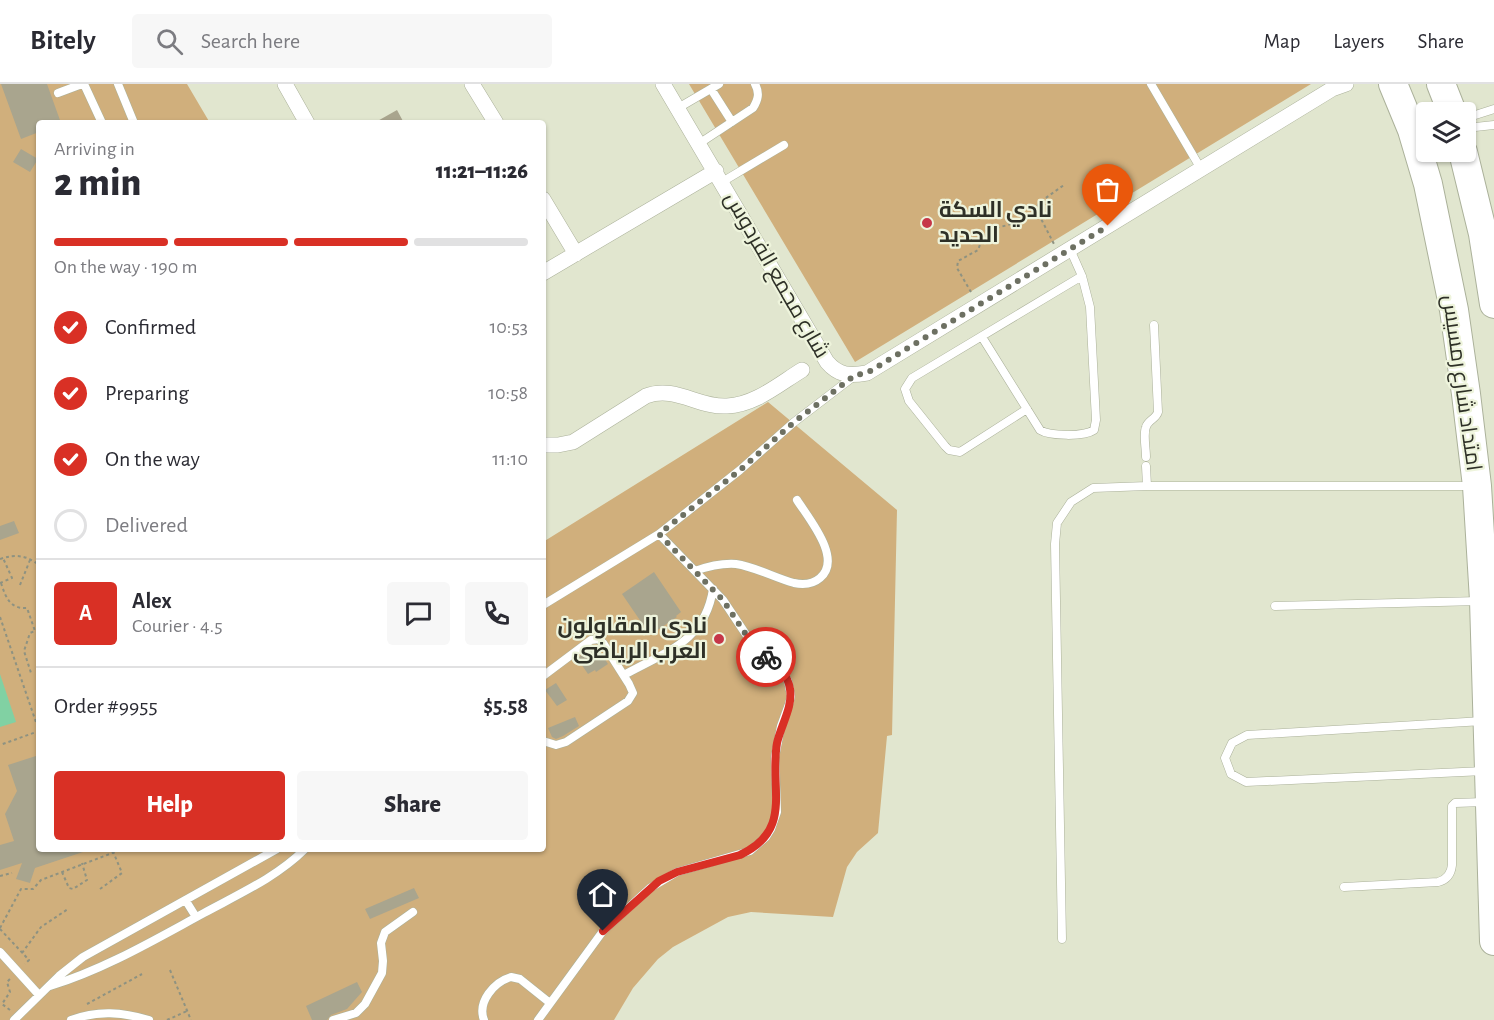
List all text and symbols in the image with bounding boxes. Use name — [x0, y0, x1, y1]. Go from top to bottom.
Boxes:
search box — [132, 14, 552, 68]
icon: search — [153, 25, 186, 58]
text: Bitely — [30, 27, 96, 55]
text: Search here — [201, 30, 300, 52]
text: Map — [1264, 31, 1300, 52]
text: Layers — [1333, 31, 1384, 52]
text: Share — [1417, 31, 1464, 52]
map controls — [1416, 102, 1476, 162]
button: layers — [1416, 102, 1476, 162]
text: Arriving in — [54, 139, 135, 159]
text: 11:21–11:26 — [436, 160, 528, 182]
text: 2 min — [54, 164, 141, 203]
pin — [1082, 164, 1133, 226]
icon: bag — [1091, 173, 1124, 206]
street label: شارع مجمع الفردوس — [718, 188, 833, 363]
place label: نادي السكة الحديد — [939, 199, 1052, 247]
marker: نادي السكة الحديد — [920, 216, 934, 230]
text: On the way · 190 m — [54, 257, 198, 277]
street label: امتداد شارع رمسيس — [1436, 294, 1485, 473]
icon: check — [54, 311, 87, 344]
text: Confirmed — [105, 316, 196, 338]
text: 10:53 — [489, 317, 528, 337]
icon: check — [54, 377, 87, 410]
text: Preparing — [105, 382, 189, 404]
text: 10:58 — [488, 383, 528, 403]
icon: check — [54, 443, 87, 476]
text: On the way — [105, 448, 200, 470]
text: 11:10 — [492, 449, 528, 469]
text: Delivered — [105, 514, 188, 536]
button: chat — [387, 582, 450, 645]
button: phone — [465, 582, 528, 645]
text: Alex — [132, 590, 172, 612]
text: A — [79, 602, 92, 624]
place label: نادى المقاولون العرب الرياضى — [558, 615, 707, 664]
text: Courier · 4.5 — [132, 616, 223, 636]
courier — [736, 627, 796, 687]
marker: نادى المقاولون العرب الرياضى — [712, 632, 726, 646]
icon: bike — [750, 641, 783, 674]
text: Order #9955 — [54, 695, 158, 717]
text: $5.58 — [483, 695, 528, 717]
button: Help — [54, 771, 285, 840]
button: Share — [297, 771, 528, 840]
pin — [577, 869, 628, 931]
icon: home — [586, 878, 619, 911]

